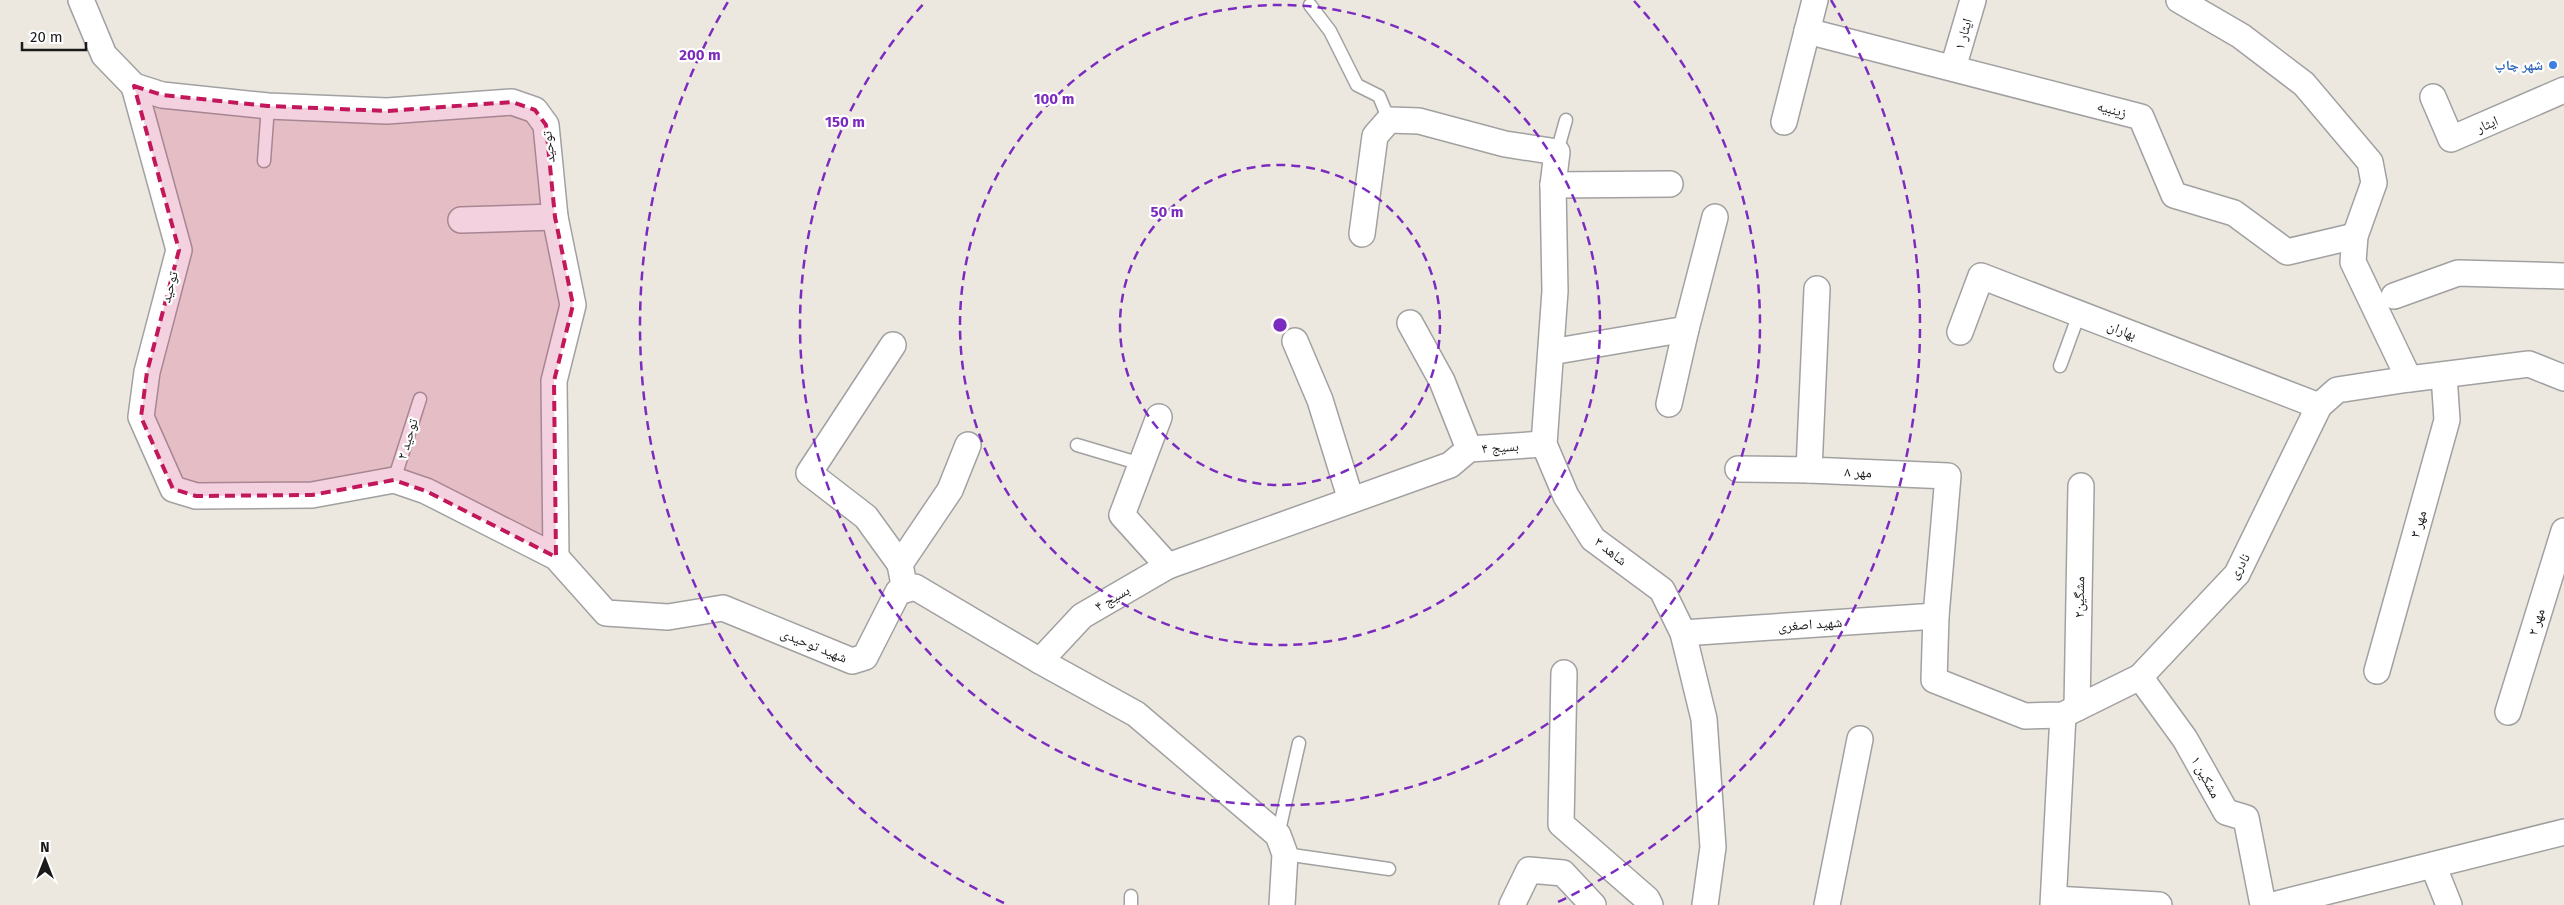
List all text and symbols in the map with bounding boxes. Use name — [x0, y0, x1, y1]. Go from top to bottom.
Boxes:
street label: ایثار ۱ — [1951, 16, 1976, 52]
scale bar — [22, 20, 86, 52]
text: 20 m — [30, 28, 63, 46]
text: 200 m — [679, 46, 721, 64]
place label: شهر چاپ — [2494, 57, 2543, 74]
marker: شهر چاپ — [2547, 59, 2559, 71]
text: 100 m — [1034, 90, 1074, 108]
street label: زینبیه — [2095, 97, 2128, 122]
street label: ایثار — [2473, 112, 2501, 137]
text: 150 m — [825, 113, 865, 131]
street label: توحید — [538, 130, 559, 164]
text: 50 m — [1150, 203, 1184, 221]
street label: توحید — [157, 269, 182, 305]
centre of rings — [1271, 316, 1289, 334]
street label: بهاران — [2105, 317, 2139, 344]
street label: توحید ۲ — [393, 416, 422, 462]
street label: بسیج ۴ — [1481, 438, 1520, 458]
street label: مهر ۸ — [1844, 464, 1872, 481]
street label: مهر ۳ — [2407, 509, 2430, 540]
street label: شاهد ۳ — [1591, 533, 1630, 569]
street label: نادری — [2225, 550, 2254, 582]
street label: مشگین۲ — [2071, 576, 2088, 618]
street label: بسیج ۴ — [1092, 582, 1133, 616]
street label: مهر ۲ — [2524, 607, 2549, 638]
street label: شهید اصغری — [1777, 614, 1843, 635]
street label: شهید توحیدی — [778, 624, 850, 667]
street label: مشکین ۱ — [2187, 753, 2224, 801]
north arrow — [20, 835, 70, 885]
text: N — [40, 839, 50, 856]

